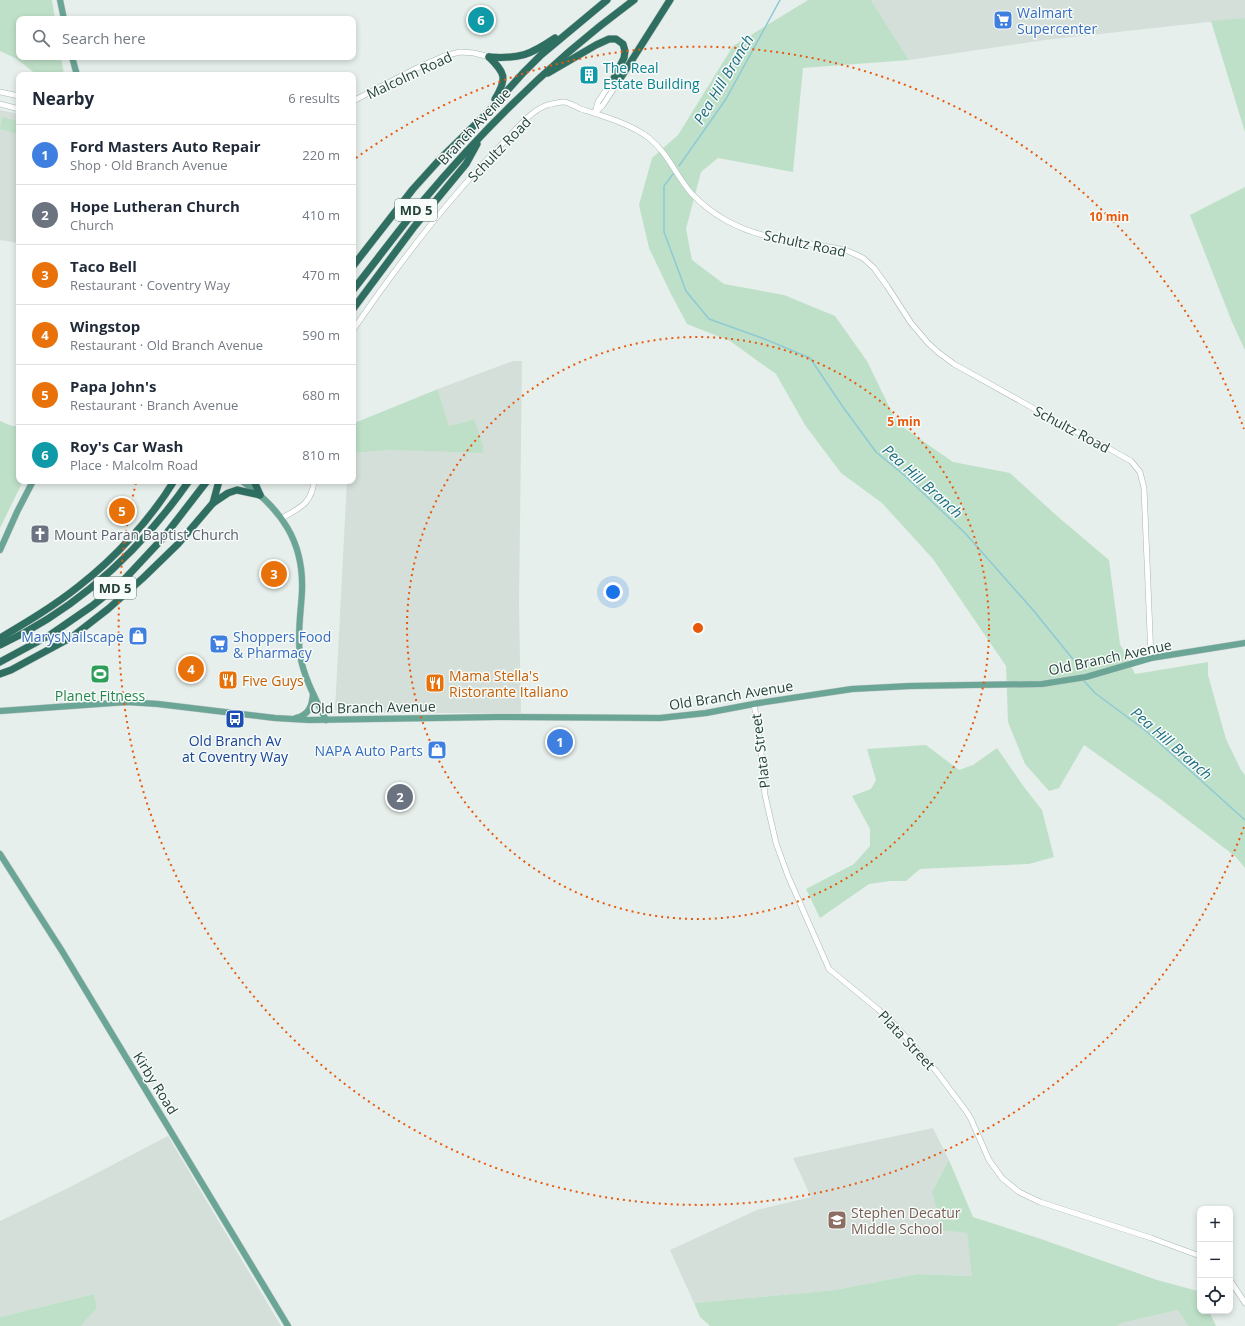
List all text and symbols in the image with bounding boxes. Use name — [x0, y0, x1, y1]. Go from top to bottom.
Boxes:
place label: Walmart Supercenter — [1017, 3, 1097, 38]
pin: 6 — [468, 5, 494, 35]
supermarket icon: Walmart Supercenter — [992, 9, 1014, 31]
search box — [16, 16, 356, 60]
icon: search — [30, 27, 52, 49]
text: Search here — [62, 28, 146, 48]
water label: Pea Hill Branch — [688, 30, 758, 128]
street label: Malcolm Road — [363, 47, 455, 103]
place label: The Real Estate Building — [603, 58, 700, 93]
building icon: The Real Estate Building — [578, 64, 600, 86]
street label: Branch Avenue — [433, 83, 515, 169]
text: Nearby — [32, 87, 94, 110]
text: 6 results — [288, 89, 340, 107]
street label: Schultz Road — [463, 112, 535, 186]
text: Ford Masters Auto Repair — [70, 136, 261, 156]
text: 1 — [41, 146, 49, 164]
text: 220 m — [302, 146, 340, 164]
text: Shop · Old Branch Avenue — [70, 156, 228, 174]
text: Hope Lutheran Church — [70, 196, 240, 216]
road number: MD 5 — [395, 199, 437, 221]
text: 2 — [41, 206, 49, 224]
text: 410 m — [302, 206, 340, 224]
text: 10 min — [1089, 208, 1129, 225]
text: Church — [70, 216, 114, 234]
street label: Schultz Road — [762, 225, 848, 261]
text: Taco Bell — [70, 256, 137, 276]
text: 3 — [41, 266, 49, 284]
text: 470 m — [302, 266, 340, 284]
text: Restaurant · Coventry Way — [70, 276, 230, 294]
text: Wingstop — [70, 316, 140, 336]
text: 4 — [41, 326, 49, 344]
text: 590 m — [302, 326, 340, 344]
text: Restaurant · Old Branch Avenue — [70, 336, 263, 354]
text: Papa John's — [70, 376, 156, 396]
text: 5 — [41, 386, 49, 404]
text: 680 m — [302, 386, 340, 404]
text: Restaurant · Branch Avenue — [70, 396, 238, 414]
street label: Schultz Road — [1031, 401, 1113, 457]
text: 5 min — [887, 413, 921, 430]
text: Roy's Car Wash — [70, 436, 183, 456]
water label: Pea Hill Branch — [879, 440, 967, 522]
text: 6 — [41, 446, 49, 464]
text: 810 m — [302, 446, 340, 464]
text: Place · Malcolm Road — [70, 456, 198, 474]
pin: 5 — [109, 496, 135, 526]
church icon: Mount Paran Baptist Church — [29, 523, 51, 545]
place label: Mount Paran Baptist Church — [54, 525, 239, 544]
pin: 3 — [261, 559, 287, 589]
road number: MD 5 — [94, 577, 136, 599]
your location — [603, 582, 623, 602]
centre of rings — [691, 621, 705, 635]
shop icon: MarysNailscape — [127, 625, 149, 647]
place label: MarysNailscape — [21, 627, 124, 646]
place label: Shoppers Food & Pharmacy — [233, 627, 331, 662]
supermarket icon: Shoppers Food & Pharmacy — [208, 633, 230, 655]
street label: Old Branch Avenue — [1047, 635, 1173, 679]
pin: 4 — [178, 654, 204, 684]
sports icon: Planet Fitness — [89, 663, 111, 685]
place label: Mama Stella's Ristorante Italiano — [449, 666, 568, 701]
restaurant icon: Five Guys — [217, 669, 239, 691]
place label: Five Guys — [242, 671, 304, 690]
restaurant icon: Mama Stella's Ristorante Italiano — [424, 672, 446, 694]
street label: Old Branch Avenue — [668, 676, 795, 714]
place label: Planet Fitness — [55, 686, 145, 705]
street label: Old Branch Avenue — [310, 696, 436, 718]
water label: Pea Hill Branch — [1127, 702, 1217, 784]
bus stop icon: Old Branch Av at Coventry Way — [224, 708, 246, 730]
street label: Plata Street — [746, 712, 774, 790]
pin: 1 — [547, 727, 573, 757]
place label: Old Branch Av at Coventry Way — [182, 731, 289, 766]
shop icon: NAPA Auto Parts — [426, 739, 448, 761]
place label: NAPA Auto Parts — [315, 741, 423, 760]
pin: 2 — [387, 782, 413, 812]
street label: Plata Street — [874, 1006, 940, 1074]
street label: Kirby Road — [129, 1048, 183, 1118]
place label: Stephen Decatur Middle School — [851, 1203, 961, 1238]
map controls — [1197, 1206, 1233, 1314]
button: + — [1197, 1206, 1233, 1242]
school or university icon: Stephen Decatur Middle School — [826, 1209, 848, 1231]
button: − — [1197, 1242, 1233, 1278]
button: locate — [1197, 1278, 1233, 1314]

